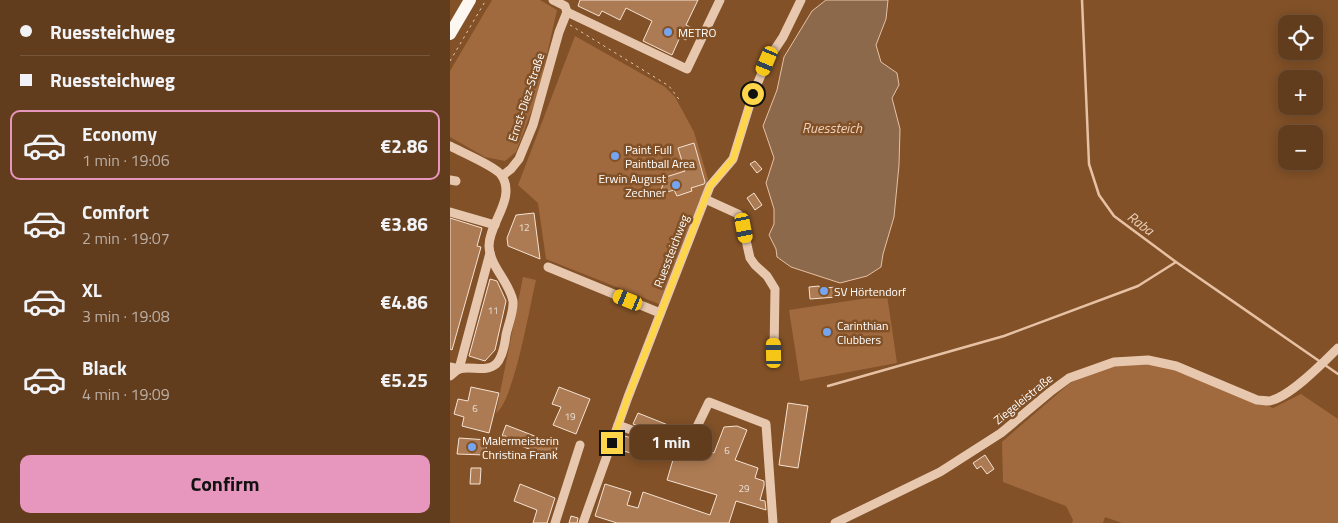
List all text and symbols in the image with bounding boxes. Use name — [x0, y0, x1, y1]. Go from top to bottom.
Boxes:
map controls — [1278, 15, 1323, 170]
button: locate — [1278, 15, 1323, 60]
text: Ruessteichweg — [50, 17, 175, 46]
place label: METRO — [678, 23, 716, 42]
marker: METRO — [662, 26, 674, 38]
car — [754, 44, 779, 78]
street label: Ernst-Diez-Straße — [503, 50, 549, 144]
text: Ruessteichweg — [50, 65, 175, 94]
button: + — [1278, 70, 1323, 115]
route start — [742, 83, 764, 105]
water label: Ruessteich — [802, 117, 863, 138]
text: Economy — [82, 119, 157, 148]
icon: car — [22, 123, 67, 168]
button: − — [1278, 125, 1323, 170]
text: €2.86 — [381, 131, 428, 160]
place label: Paint Full Paintball Area — [625, 140, 695, 173]
text: 1 min · 19:06 — [82, 148, 170, 172]
marker: Paint Full Paintball Area — [609, 150, 621, 162]
place label: Erwin August Zechner — [598, 169, 667, 202]
marker: Erwin August Zechner — [670, 179, 682, 191]
text: Comfort — [82, 197, 149, 226]
icon: car — [22, 201, 67, 246]
water label: Raba — [1123, 206, 1160, 241]
text: €3.86 — [381, 209, 428, 238]
street label: Ruessteichweg — [648, 212, 694, 290]
car — [733, 212, 754, 244]
house number: 12 — [518, 220, 530, 235]
text: 2 min · 19:07 — [82, 226, 170, 250]
text: XL — [82, 275, 102, 304]
icon: car — [22, 279, 67, 324]
place label: SV Hörtendorf — [834, 282, 906, 301]
marker: SV Hörtendorf — [818, 285, 830, 297]
text: €4.86 — [381, 287, 428, 316]
car — [611, 287, 644, 313]
house number: 11 — [487, 303, 499, 318]
text: 3 min · 19:08 — [82, 304, 170, 328]
place label: Carinthian Clubbers — [837, 316, 888, 349]
marker: Carinthian Clubbers — [821, 326, 833, 338]
car — [766, 338, 781, 368]
text: Black — [82, 353, 127, 382]
icon: car — [22, 357, 67, 402]
text: €5.25 — [381, 365, 428, 394]
street label: Ziegeleistraße — [989, 369, 1057, 429]
text: 4 min · 19:09 — [82, 382, 170, 406]
house number: 6 — [472, 401, 478, 416]
house number: 19 — [564, 409, 576, 424]
callout: 1 min — [630, 426, 712, 460]
text: 1 min — [652, 430, 690, 454]
place label: Malermeisterin Christina Frank — [482, 431, 559, 464]
route end — [601, 432, 623, 454]
marker: Malermeisterin Christina Frank — [466, 441, 478, 453]
house number: 6 — [724, 443, 730, 458]
button: Confirm — [20, 455, 430, 513]
house number: 29 — [738, 481, 750, 496]

